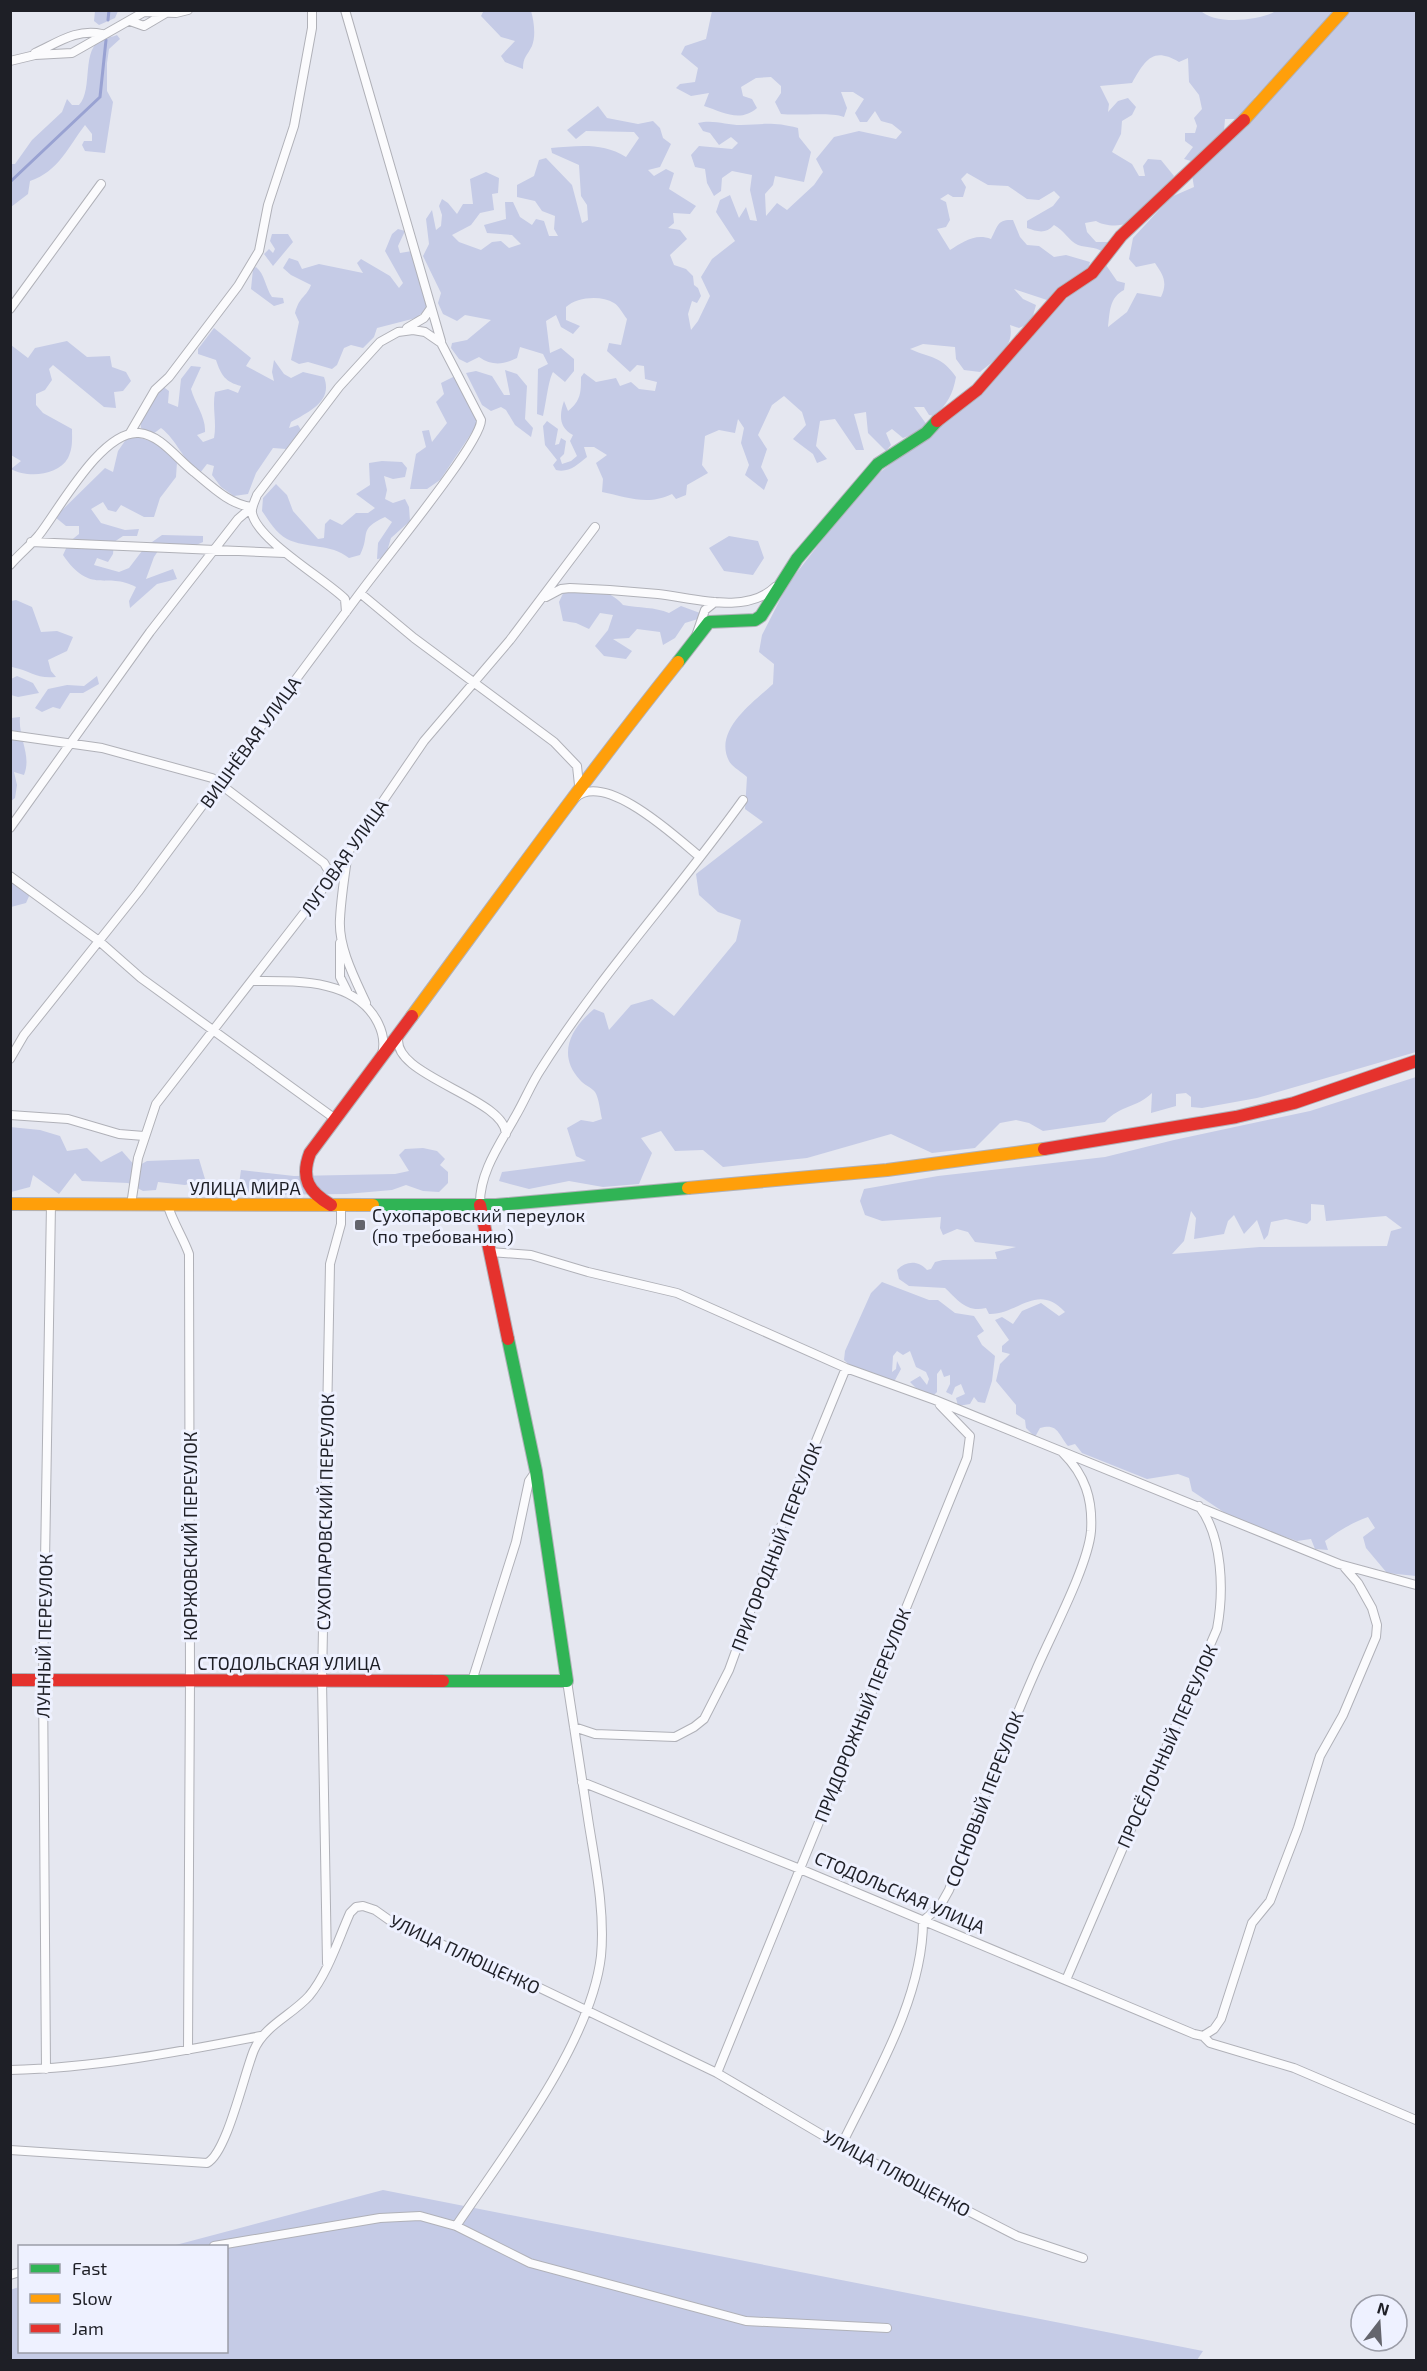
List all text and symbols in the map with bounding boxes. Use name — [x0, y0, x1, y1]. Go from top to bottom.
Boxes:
street label: ВИШНЁВАЯ УЛИЦА — [195, 671, 305, 812]
street label: ЛУГОВАЯ УЛИЦА — [296, 794, 393, 920]
street label: УЛИЦА МИРА — [189, 1177, 301, 1199]
place label: Сухопаровский переулок (по требованию) — [372, 1204, 586, 1247]
marker: Сухопаровский переулок (по требованию) — [353, 1218, 367, 1232]
street label: СУХОПАРОВСКИЙ ПЕРЕУЛОК — [312, 1393, 338, 1631]
street label: КОРЖОВСКИЙ ПЕРЕУЛОК — [179, 1431, 201, 1641]
street label: ПРИГОРОДНЫЙ ПЕРЕУЛОК — [726, 1440, 826, 1654]
street label: ЛУННЫЙ ПЕРЕУЛОК — [32, 1553, 56, 1718]
street label: ПРИДОРОЖНЫЙ ПЕРЕУЛОК — [809, 1605, 915, 1825]
street label: ПРОСЁЛОЧНЫЙ ПЕРЕУЛОК — [1112, 1641, 1222, 1851]
street label: СТОДОЛЬСКАЯ УЛИЦА — [197, 1652, 381, 1674]
street label: СОСНОВЫЙ ПЕРЕУЛОК — [940, 1708, 1028, 1890]
street label: СТОДОЛЬСКАЯ УЛИЦА — [811, 1846, 989, 1938]
street label: УЛИЦА ПЛЮЩЕНКО — [386, 1909, 544, 1999]
street label: УЛИЦА ПЛЮЩЕНКО — [820, 2125, 974, 2221]
legend — [18, 2245, 228, 2353]
text: Fast — [72, 2257, 107, 2279]
text: Slow — [72, 2287, 113, 2309]
north arrow — [1349, 2293, 1409, 2353]
text: N — [1375, 2297, 1392, 2319]
text: Jam — [72, 2317, 104, 2339]

